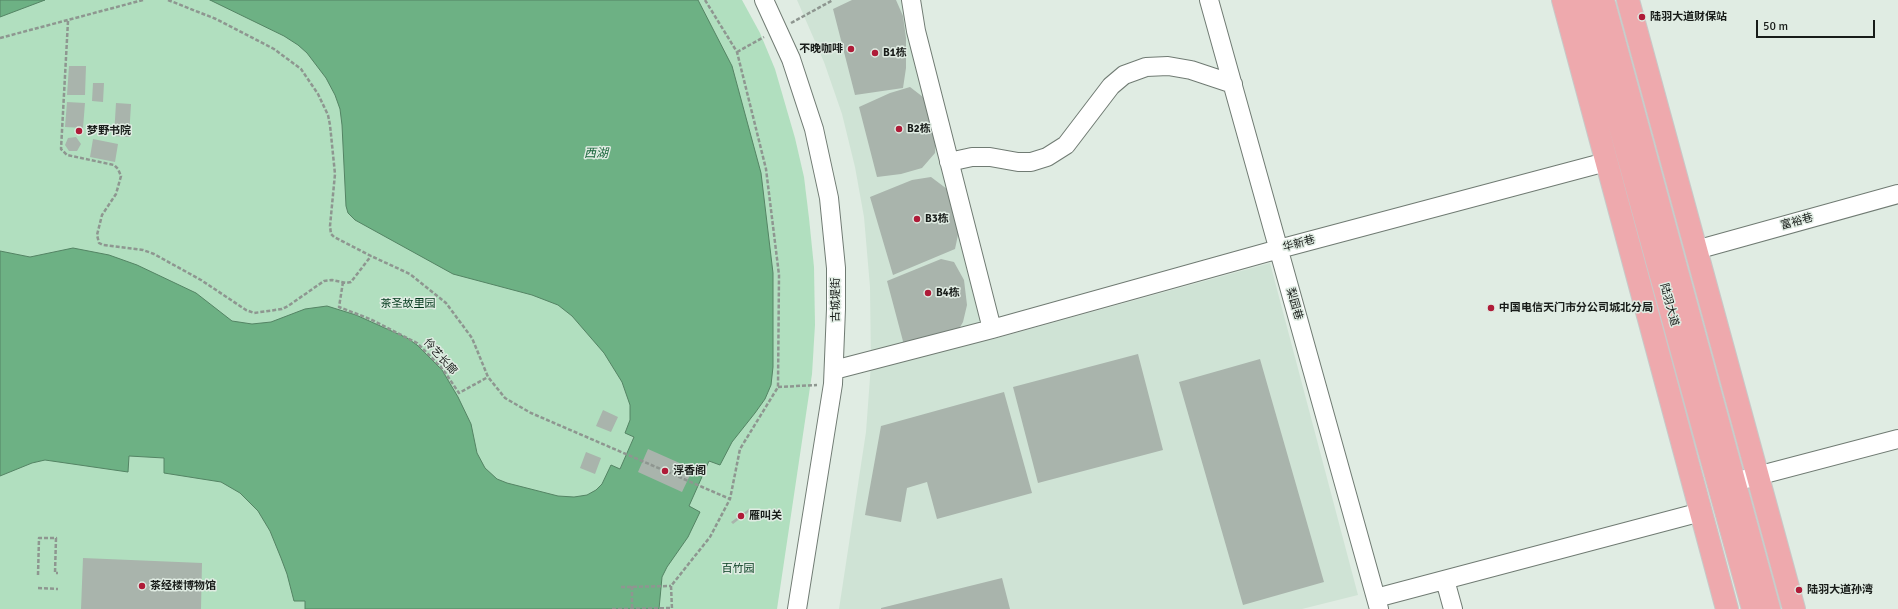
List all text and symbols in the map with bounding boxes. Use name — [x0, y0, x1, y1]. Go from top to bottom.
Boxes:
place label: 陆羽大道财保站 — [1650, 10, 1727, 24]
marker: 陆羽大道财保站 — [1637, 12, 1647, 22]
scale bar — [1758, 12, 1877, 38]
text: 50 m — [1763, 19, 1788, 34]
place label: 不晚咖啡 — [799, 42, 843, 56]
marker: 不晚咖啡 — [846, 44, 856, 54]
place label: B1栋 — [883, 46, 907, 60]
marker: B1栋 — [870, 48, 880, 58]
place label: B2栋 — [907, 122, 931, 136]
place label: 梦野书院 — [87, 124, 131, 138]
marker: B2栋 — [894, 124, 904, 134]
marker: 梦野书院 — [74, 126, 84, 136]
water label: 西湖 — [584, 147, 608, 161]
street label: 富裕巷 — [1779, 211, 1815, 233]
place label: B3栋 — [925, 212, 949, 226]
marker: B3栋 — [912, 214, 922, 224]
street label: 华新巷 — [1281, 233, 1317, 255]
street label: 古城堤街 — [829, 278, 843, 322]
street label: 陆羽大道 — [1657, 282, 1681, 328]
place label: B4栋 — [936, 286, 960, 300]
street label: 梨园巷 — [1283, 286, 1305, 322]
marker: B4栋 — [923, 288, 933, 298]
park label: 茶圣故里园 — [381, 297, 435, 311]
place label: 中国电信天门市分公司城北分局 — [1499, 301, 1653, 315]
marker: 中国电信天门市分公司城北分局 — [1486, 303, 1496, 313]
street label: 伶艺长廊 — [420, 336, 460, 378]
place label: 浮香阁 — [673, 464, 706, 478]
marker: 浮香阁 — [660, 466, 670, 476]
place label: 雁叫关 — [749, 509, 782, 523]
marker: 雁叫关 — [736, 511, 746, 521]
park label: 百竹园 — [722, 562, 754, 576]
place label: 茶经楼博物馆 — [150, 579, 216, 593]
marker: 茶经楼博物馆 — [137, 581, 147, 591]
place label: 陆羽大道孙湾 — [1807, 583, 1873, 597]
marker: 陆羽大道孙湾 — [1794, 585, 1804, 595]

